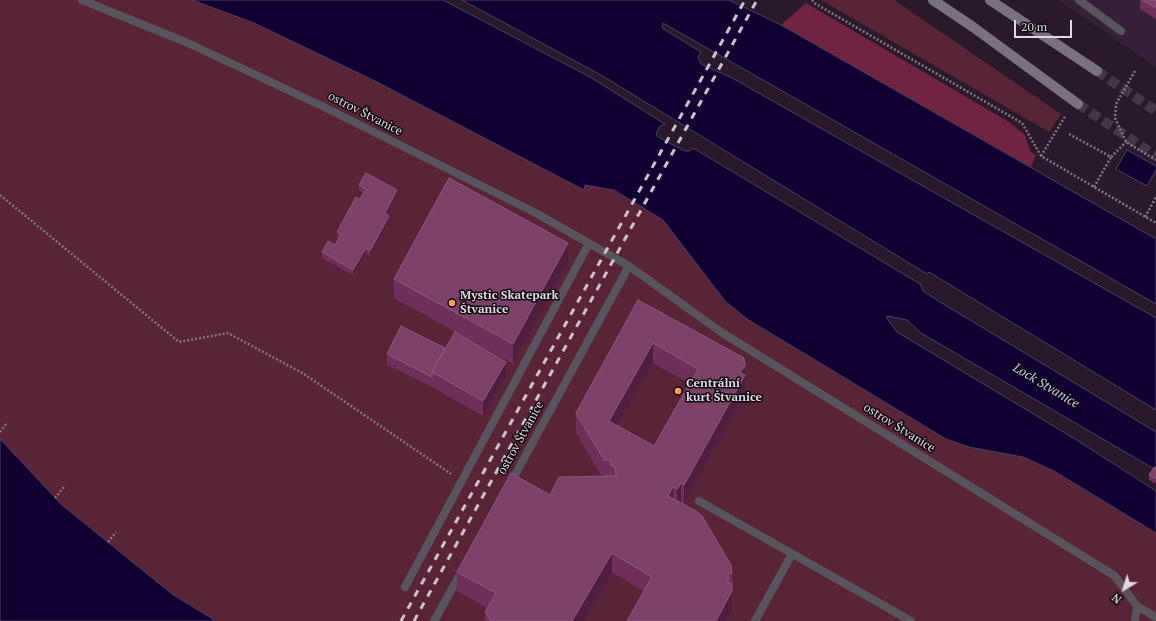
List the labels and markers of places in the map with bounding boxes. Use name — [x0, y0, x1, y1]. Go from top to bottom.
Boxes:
place label: Mystic Skatepark Štvanice — [460, 289, 559, 317]
marker: Mystic Skatepark Štvanice — [447, 298, 457, 308]
place label: Centrální kurt Štvanice — [686, 377, 762, 405]
marker: Centrální kurt Štvanice — [673, 386, 683, 396]

